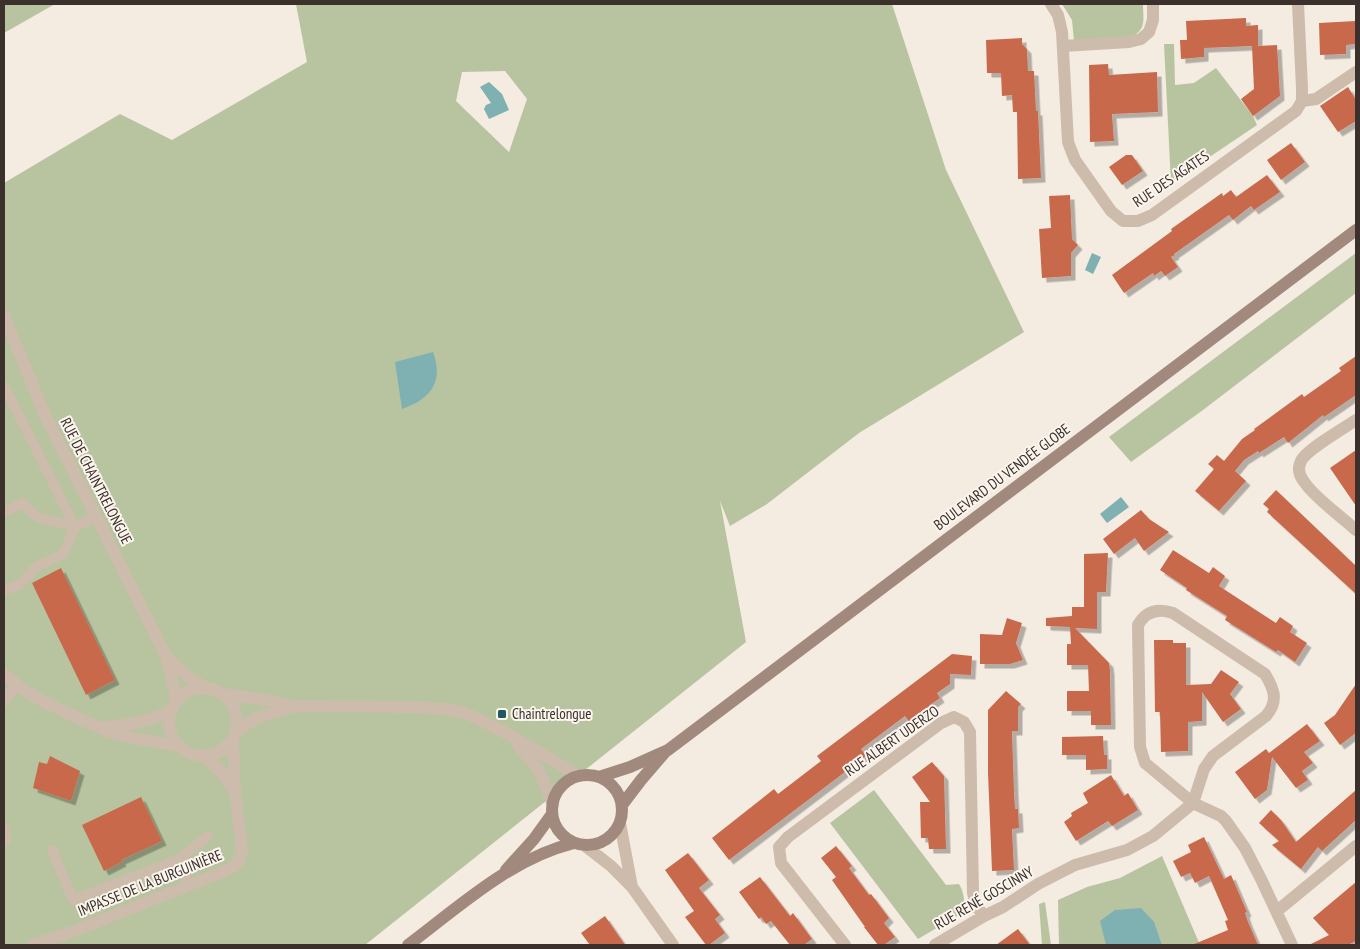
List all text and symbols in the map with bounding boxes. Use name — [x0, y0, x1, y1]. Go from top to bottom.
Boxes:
street label: RUE DES AGATES — [1129, 146, 1213, 211]
street label: RUE DE CHAINTRELONGUE — [56, 414, 137, 547]
street label: BOULEVARD DU VENDÉE GLOBE — [930, 419, 1074, 534]
street label: RUE ALBERT UDERZO — [841, 701, 942, 780]
place label: Chaintrelongue — [512, 704, 592, 723]
marker: Chaintrelongue — [496, 708, 508, 720]
street label: IMPASSE DE LA BURGUINIÈRE — [75, 845, 225, 920]
street label: RUE RENÉ GOSCINNY — [931, 861, 1037, 934]

